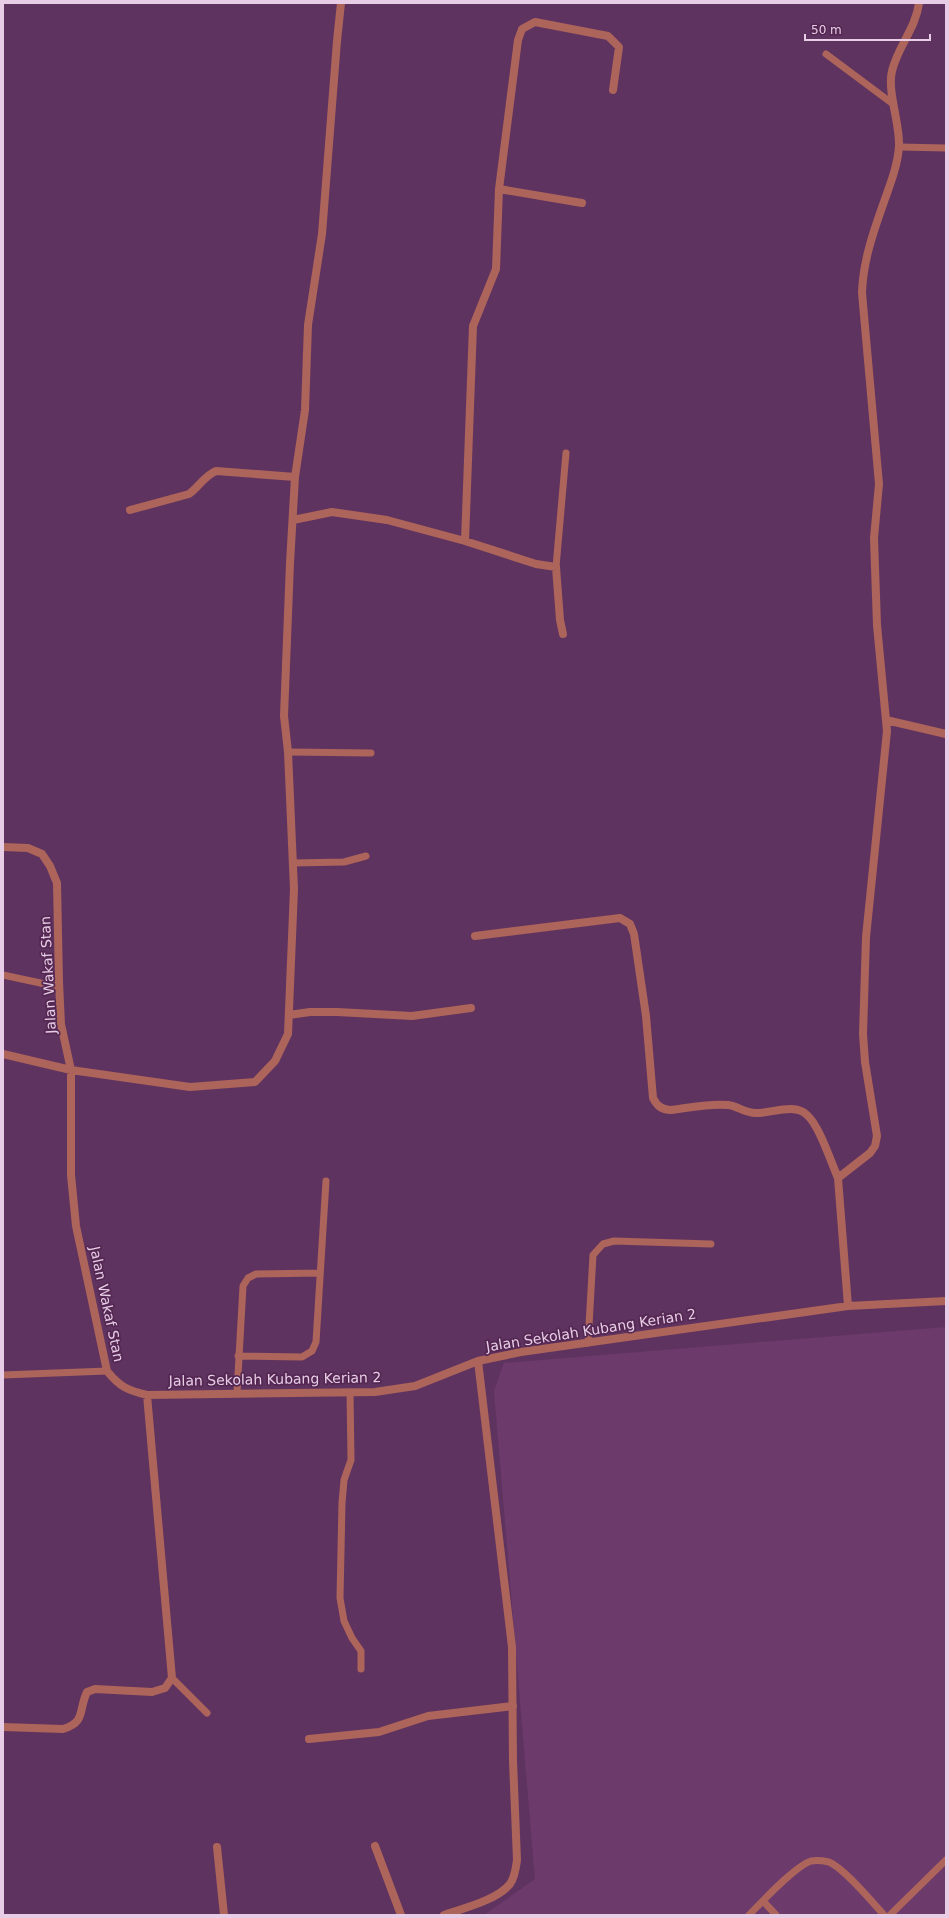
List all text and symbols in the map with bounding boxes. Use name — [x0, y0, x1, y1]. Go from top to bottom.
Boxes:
scale bar — [805, 16, 930, 42]
text: 50 m — [811, 23, 842, 37]
street label: Jalan Wakaf Stan — [37, 916, 59, 1035]
street label: Jalan Wakaf Stan — [87, 1244, 127, 1363]
street label: Jalan Sekolah Kubang Kerian 2 — [484, 1305, 697, 1355]
street label: Jalan Sekolah Kubang Kerian 2 — [168, 1369, 381, 1389]

